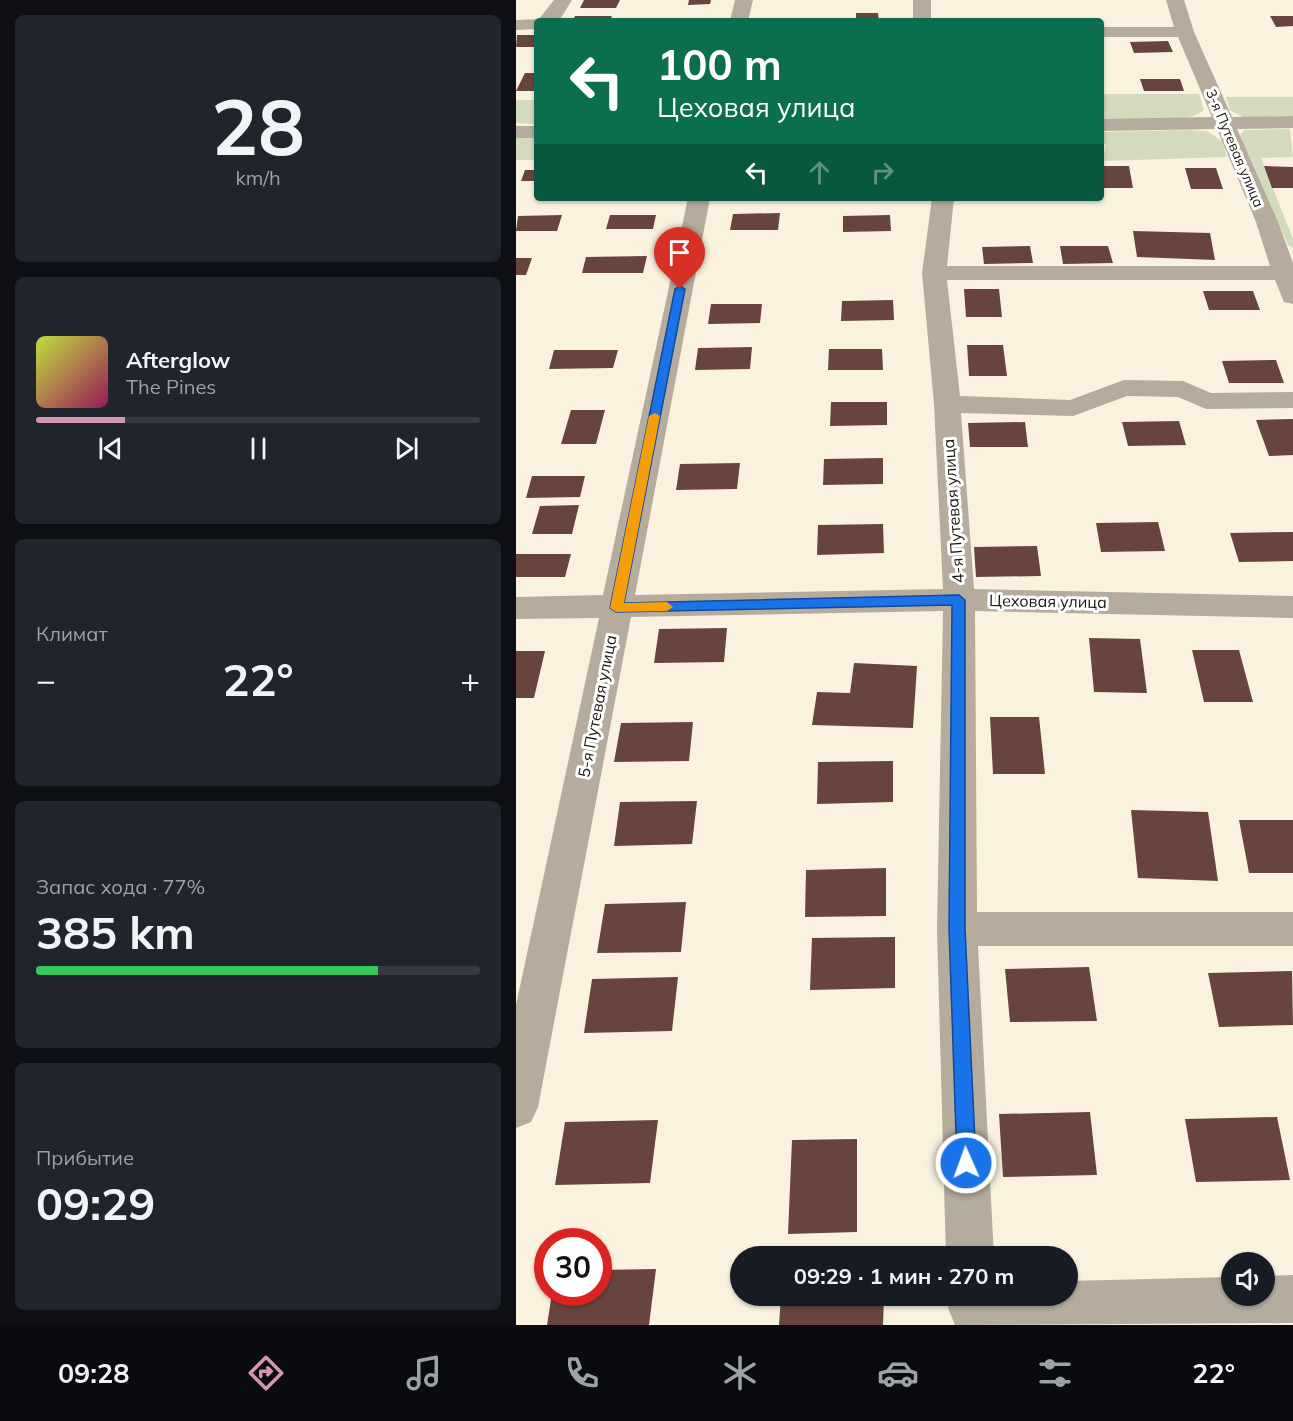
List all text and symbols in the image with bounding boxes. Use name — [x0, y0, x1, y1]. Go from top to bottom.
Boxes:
text: 100 m — [657, 38, 782, 91]
icon: left — [558, 42, 636, 120]
text: 28 — [211, 77, 305, 175]
street label: 3-я Путевая улица — [1202, 86, 1268, 210]
text: Цеховая улица — [657, 90, 856, 124]
icon: left — [740, 156, 773, 189]
icon: ahead — [803, 156, 836, 189]
icon: right — [866, 156, 899, 189]
text: km/h — [235, 165, 281, 190]
pin — [654, 227, 705, 289]
icon: arrive — [663, 236, 696, 269]
text: Afterglow — [126, 346, 230, 374]
text: The Pines — [126, 374, 216, 399]
icon: previous — [94, 432, 127, 465]
icon: pause — [242, 432, 275, 465]
icon: next — [390, 432, 423, 465]
street label: 4-я Путевая улица — [938, 438, 968, 584]
street label: Цеховая улица — [989, 590, 1107, 612]
text: Климат — [36, 621, 108, 646]
street label: 5-я Путевая улица — [573, 633, 621, 779]
text: 22° — [222, 651, 294, 707]
text: − — [36, 659, 56, 700]
text: + — [460, 659, 480, 700]
text: Запас хода · 77% — [36, 874, 205, 899]
text: 385 km — [36, 904, 195, 960]
position arrow — [934, 1131, 998, 1195]
text: Прибытие — [36, 1145, 134, 1170]
text: 09:29 — [36, 1175, 155, 1231]
speed limit sign: 30 — [534, 1228, 612, 1306]
map controls — [1221, 1252, 1275, 1306]
button: sound — [1221, 1252, 1275, 1306]
text: 09:29 · 1 мин · 270 m — [794, 1262, 1014, 1290]
icon: directions — [245, 1352, 287, 1394]
icon: music — [403, 1352, 445, 1394]
icon: phone — [561, 1352, 603, 1394]
icon: climate — [719, 1352, 761, 1394]
icon: car — [877, 1352, 919, 1394]
icon: filters — [1034, 1352, 1076, 1394]
text: 09:28 — [58, 1356, 129, 1390]
text: 22° — [1192, 1356, 1235, 1390]

